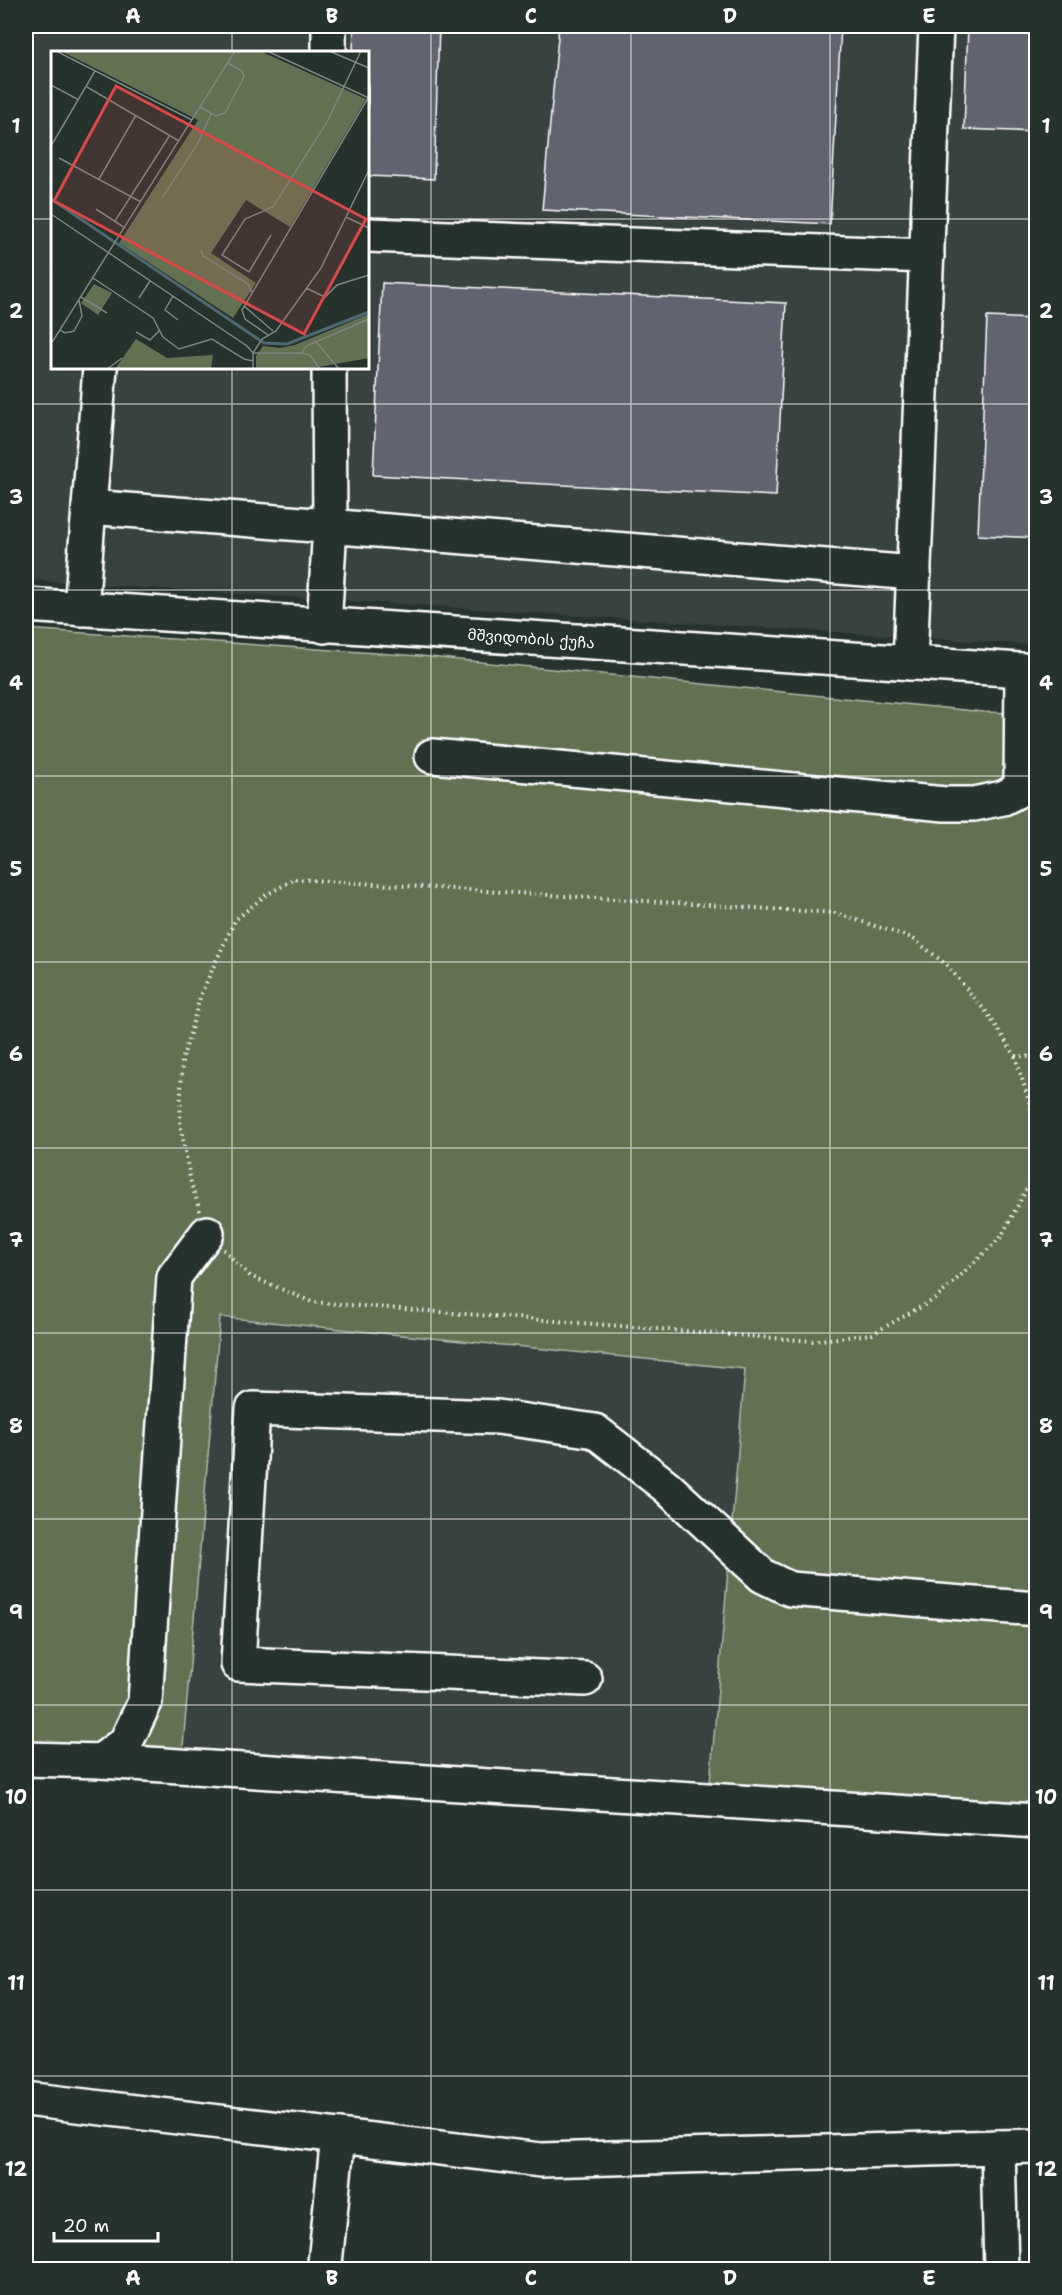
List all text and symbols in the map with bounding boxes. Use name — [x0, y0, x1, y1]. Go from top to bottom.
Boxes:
text: A — [125, 3, 141, 29]
text: B — [326, 3, 338, 29]
text: C — [525, 3, 537, 29]
text: D — [723, 3, 737, 29]
text: E — [922, 3, 936, 29]
inset map — [51, 51, 369, 369]
text: 1 — [11, 113, 21, 139]
text: 1 — [1041, 113, 1051, 139]
text: 2 — [9, 298, 23, 324]
text: 2 — [1039, 298, 1053, 324]
text: 3 — [9, 484, 23, 510]
text: 3 — [1039, 484, 1053, 510]
street label: მშვიდობის ქუჩა — [467, 625, 595, 653]
text: 4 — [9, 670, 23, 696]
text: 4 — [1039, 670, 1053, 696]
text: 5 — [10, 856, 22, 882]
text: 5 — [1040, 856, 1052, 882]
text: 6 — [9, 1041, 23, 1067]
text: 6 — [1039, 1041, 1053, 1067]
text: 7 — [9, 1227, 23, 1253]
text: 7 — [1039, 1227, 1053, 1253]
text: 8 — [9, 1413, 23, 1439]
text: 8 — [1039, 1413, 1053, 1439]
text: 9 — [9, 1599, 23, 1625]
text: 9 — [1039, 1599, 1053, 1625]
text: 10 — [5, 1784, 27, 1810]
text: 10 — [1035, 1784, 1057, 1810]
text: 11 — [7, 1970, 25, 1996]
text: 11 — [1037, 1970, 1055, 1996]
text: 12 — [5, 2156, 27, 2182]
text: 12 — [1035, 2156, 1057, 2182]
scale bar — [54, 2205, 158, 2243]
text: 20 m — [63, 2214, 109, 2238]
text: A — [125, 2265, 141, 2291]
text: B — [326, 2265, 338, 2291]
text: C — [525, 2265, 537, 2291]
text: D — [723, 2265, 737, 2291]
text: E — [922, 2265, 936, 2291]

